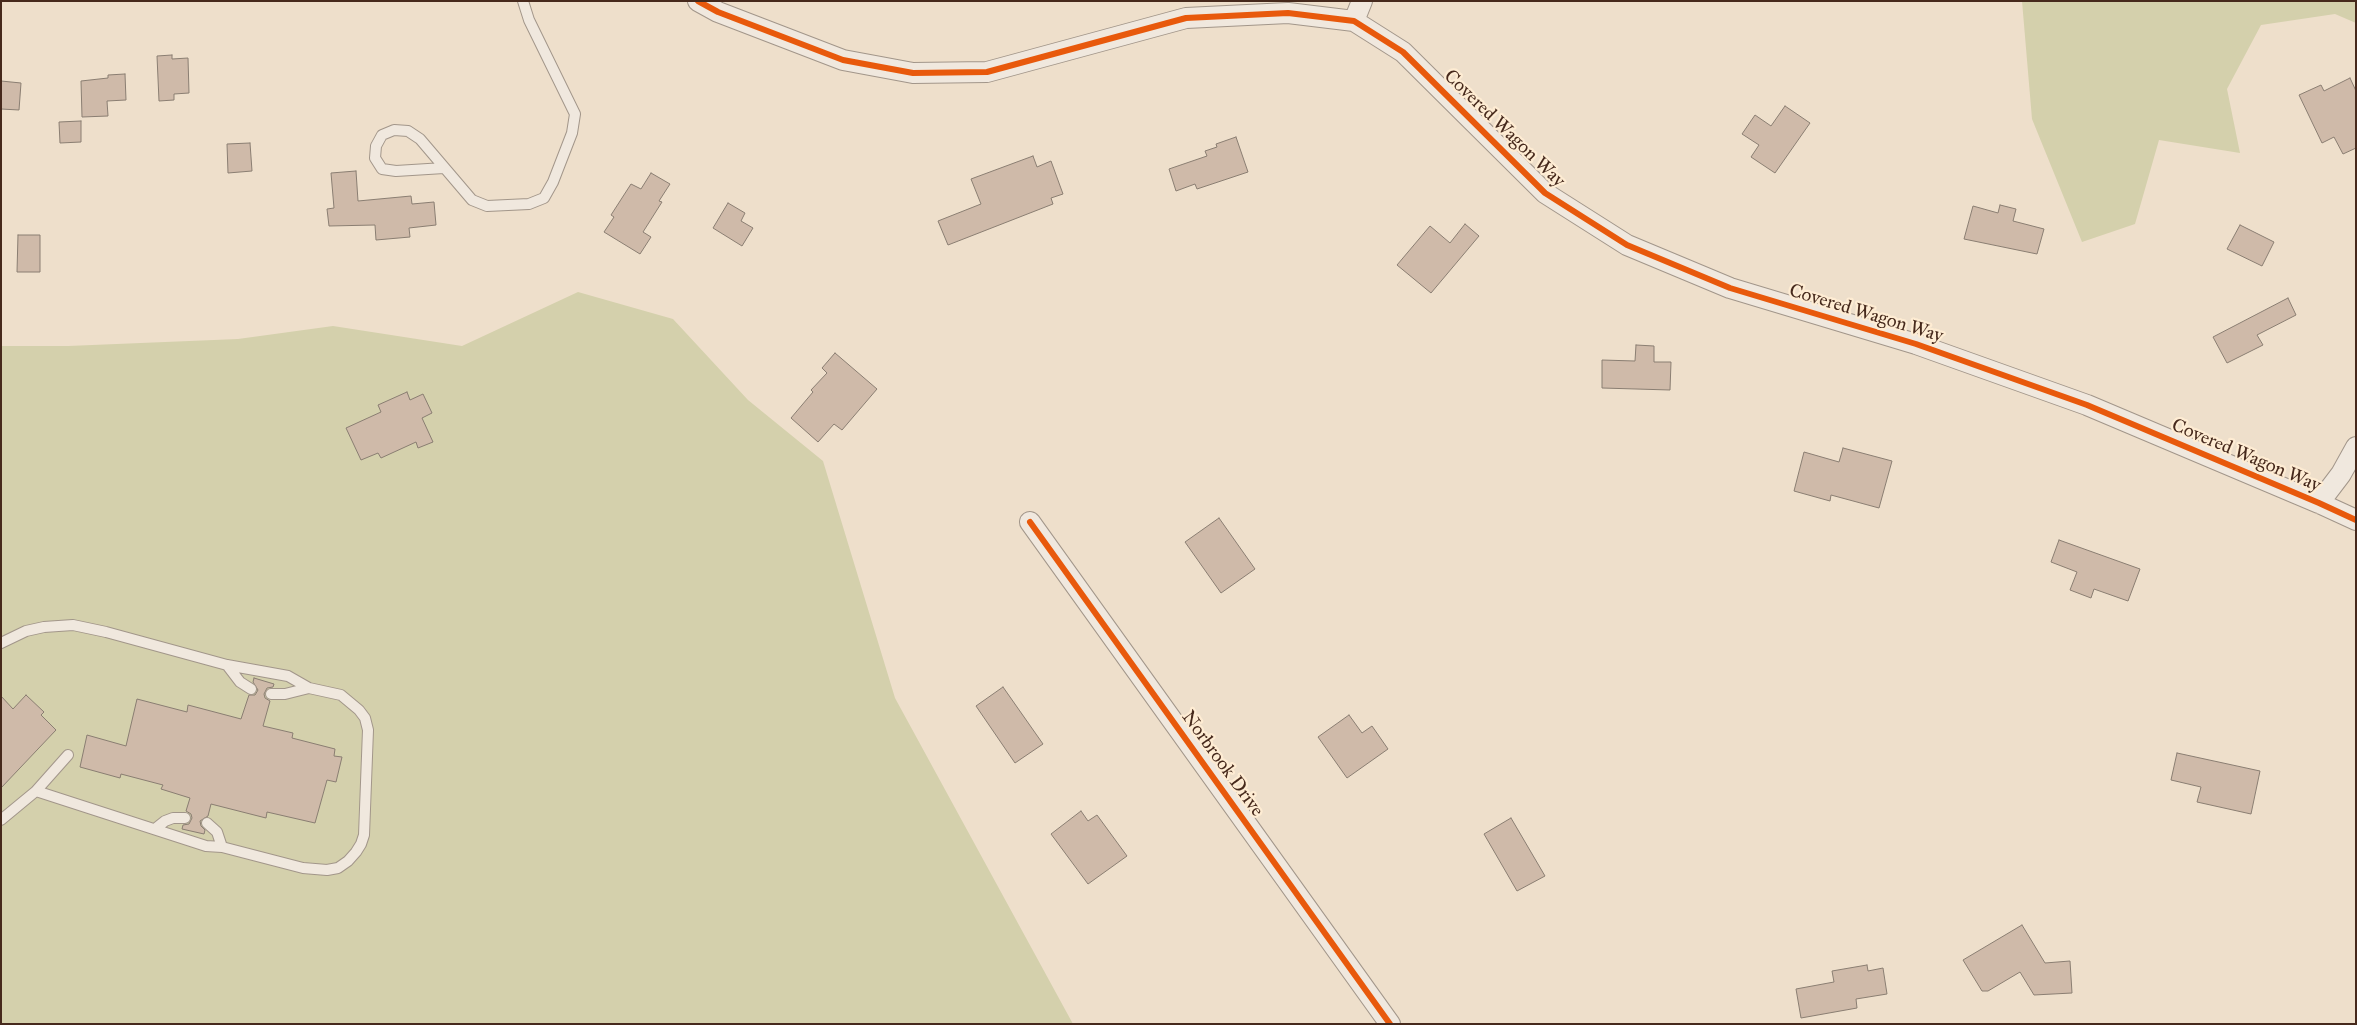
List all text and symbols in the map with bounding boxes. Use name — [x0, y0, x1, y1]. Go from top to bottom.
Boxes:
street label: Covered Wagon Way — [1439, 65, 1569, 193]
street label: Covered Wagon Way — [1786, 280, 1946, 348]
street label: Covered Wagon Way — [2168, 414, 2324, 498]
street label: Norbrook Drive — [1176, 707, 1268, 821]

